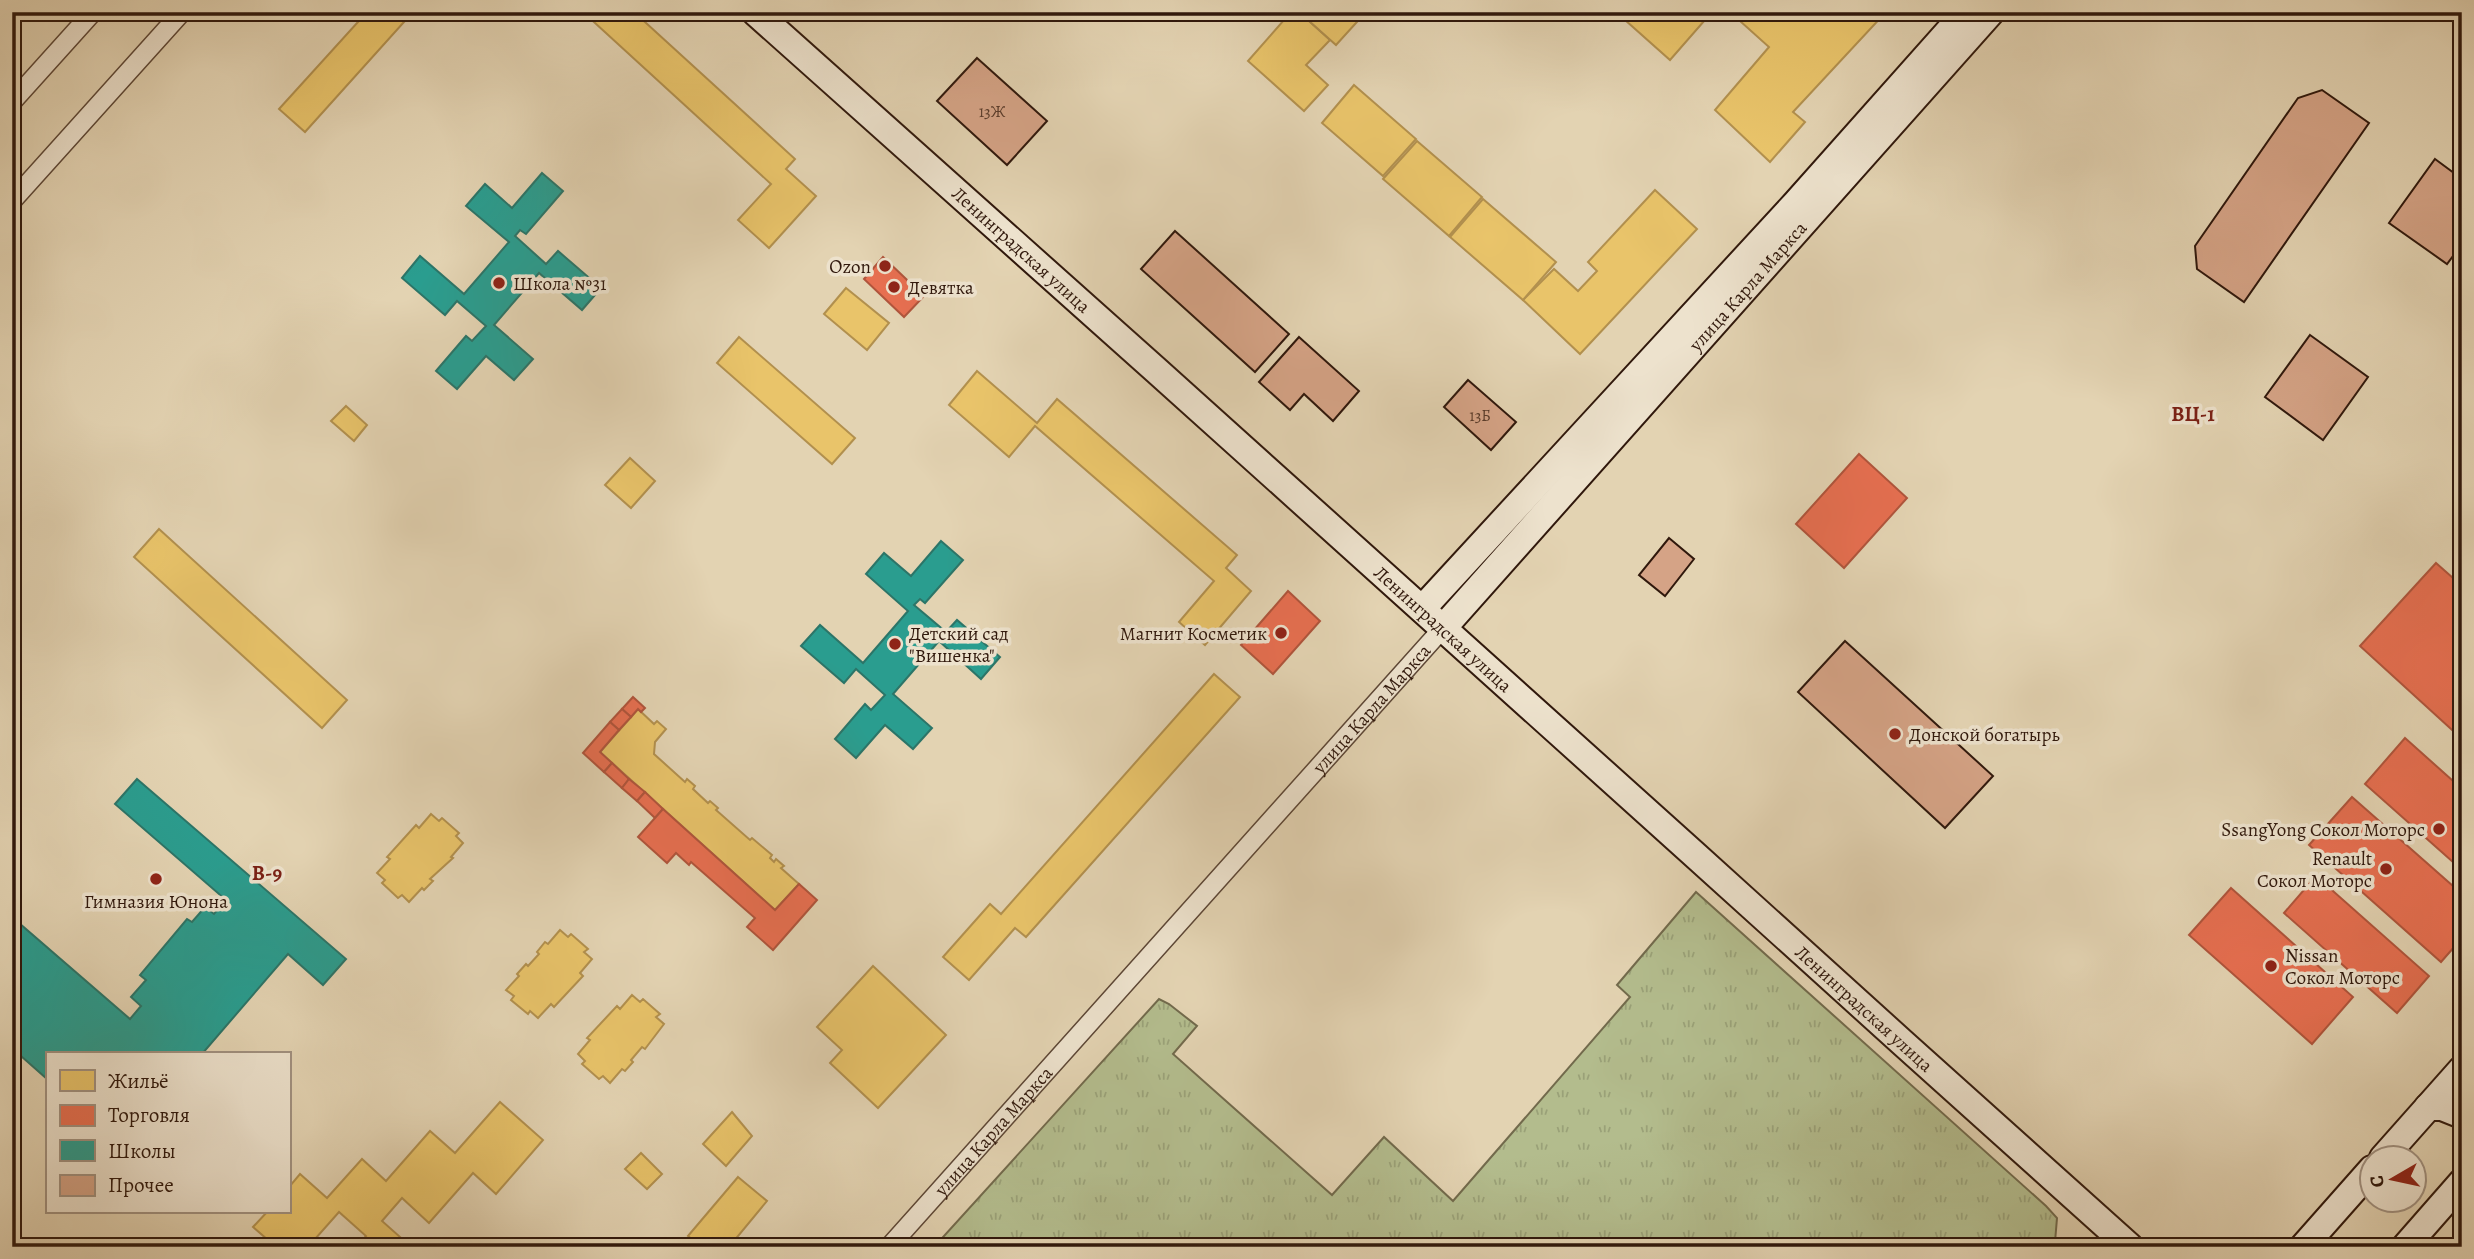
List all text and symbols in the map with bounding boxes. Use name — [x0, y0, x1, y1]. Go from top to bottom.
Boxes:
house number: 13Ж — [979, 101, 1006, 123]
street label: Ленинградская улица — [946, 181, 1096, 319]
street label: улица Карла Маркса — [1683, 216, 1813, 358]
place label: Ozon — [829, 254, 871, 280]
marker: Ozon — [877, 258, 893, 274]
place label: Школа №31 — [513, 271, 607, 297]
marker: Школа №31 — [491, 275, 507, 291]
place label: Девятка — [908, 275, 974, 301]
marker: Девятка — [886, 279, 902, 295]
district label: ВЦ-1 — [2171, 400, 2215, 428]
house number: 13Б — [1469, 405, 1491, 427]
street label: Ленинградская улица — [1368, 560, 1518, 699]
place label: Детский сад "Вишенка" — [909, 621, 1008, 669]
place label: Магнит Косметик — [1120, 621, 1267, 647]
marker: Магнит Косметик — [1273, 625, 1289, 641]
marker: Детский сад "Вишенка" — [887, 636, 903, 652]
street label: улица Карла Маркса — [1306, 638, 1437, 780]
place label: Донской богатырь — [1909, 722, 2060, 748]
marker: Донской богатырь — [1887, 726, 1903, 742]
place label: SsangYong Сокол Моторс — [2221, 817, 2425, 843]
marker: SsangYong Сокол Моторс — [2431, 821, 2447, 837]
place label: Renault Сокол Моторс — [2257, 846, 2372, 894]
district label: В-9 — [252, 859, 282, 887]
marker: Renault Сокол Моторс — [2378, 861, 2394, 877]
marker: Гимназия Юнона — [148, 871, 164, 887]
place label: Гимназия Юнона — [84, 889, 228, 915]
street label: Ленинградская улица — [1789, 940, 1939, 1078]
place label: Nissan Сокол Моторс — [2285, 943, 2400, 991]
marker: Nissan Сокол Моторс — [2263, 958, 2279, 974]
legend — [46, 1052, 290, 1214]
street label: улица Карла Маркса — [928, 1061, 1059, 1203]
text: Жильё — [108, 1067, 169, 1095]
text: Торговля — [108, 1101, 190, 1129]
text: Школы — [108, 1137, 176, 1165]
north arrow — [2358, 1144, 2428, 1214]
text: Прочее — [108, 1171, 174, 1199]
text: С — [2363, 1174, 2391, 1189]

